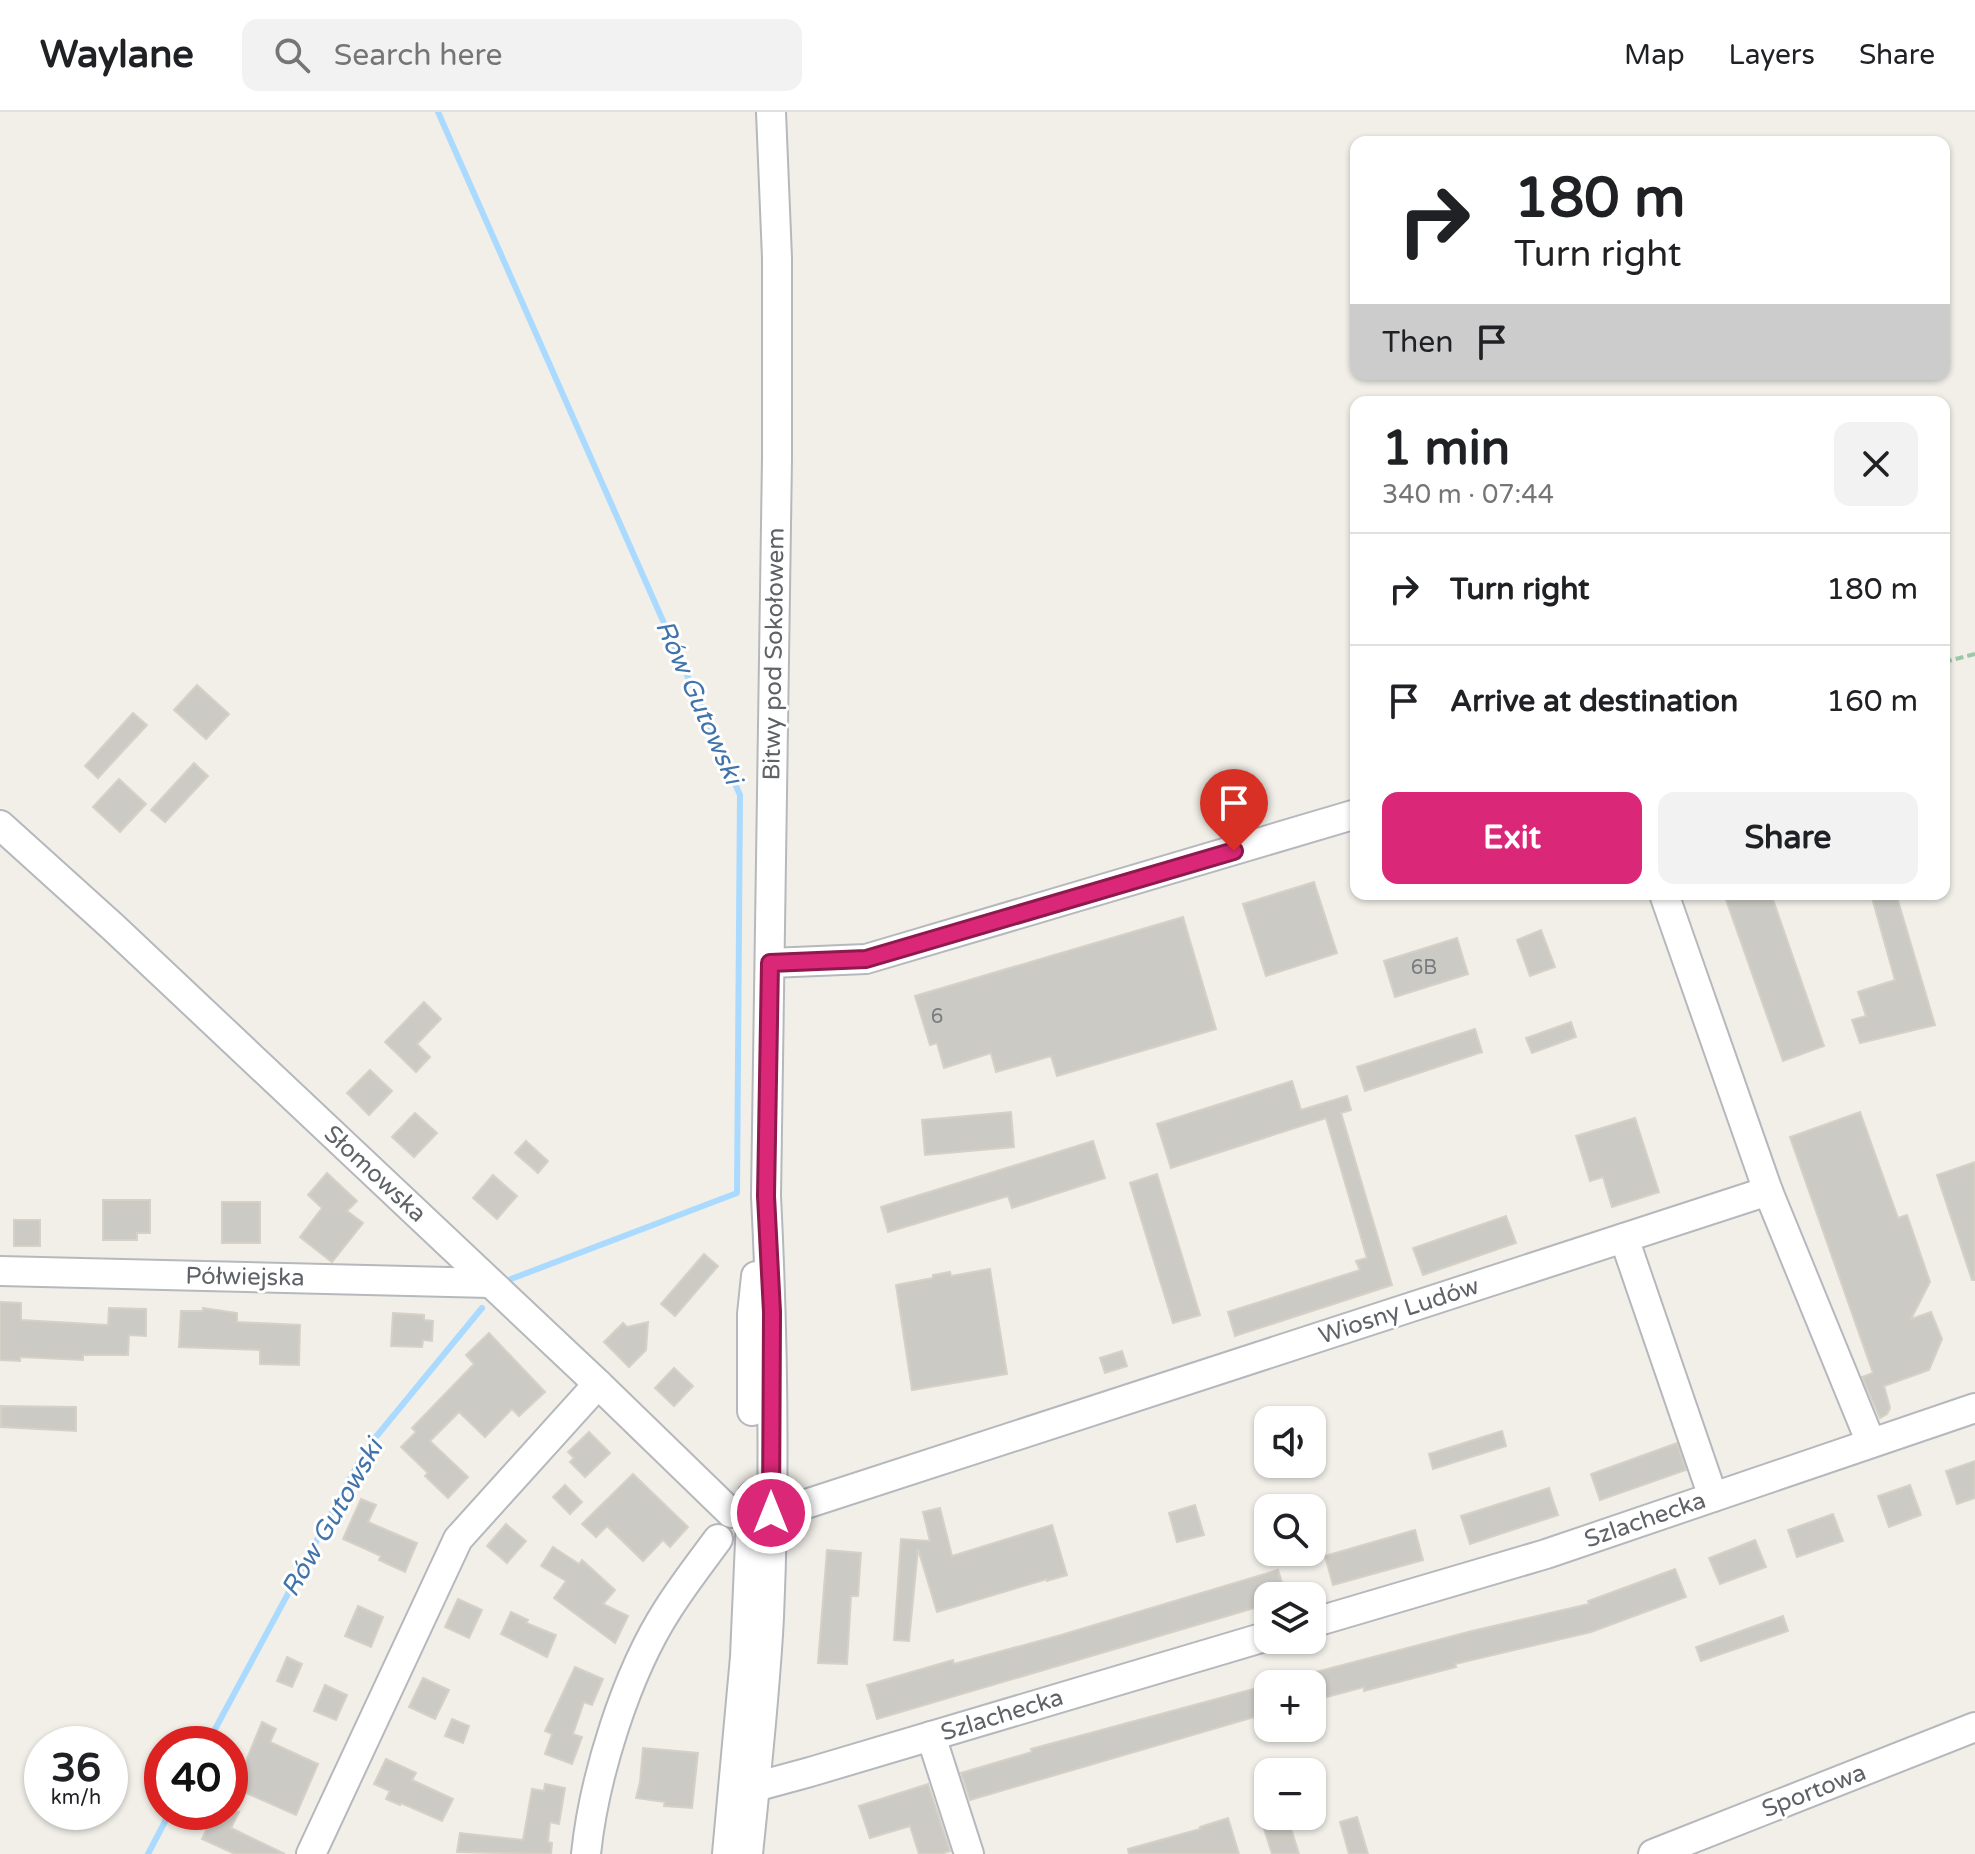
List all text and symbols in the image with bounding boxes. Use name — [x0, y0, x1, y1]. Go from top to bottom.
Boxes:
search box — [242, 19, 802, 91]
text: Waylane — [40, 32, 194, 78]
icon: search — [270, 33, 314, 77]
text: Search here — [334, 37, 503, 74]
text: Map — [1624, 38, 1685, 72]
text: Layers — [1729, 38, 1815, 72]
text: Share — [1859, 38, 1935, 72]
text: 180 m — [1514, 165, 1685, 232]
icon: right — [1382, 168, 1486, 272]
text: Turn right — [1514, 233, 1681, 276]
icon: arrive — [1470, 320, 1514, 364]
text: Then — [1382, 324, 1454, 361]
text: 1 min — [1382, 420, 1510, 478]
button: close — [1834, 422, 1918, 506]
text: 340 m · 07:44 — [1382, 479, 1554, 510]
street label: Bitwy pod Sokołowem — [757, 527, 791, 781]
icon: right — [1382, 567, 1426, 611]
text: Turn right — [1450, 571, 1590, 608]
text: 180 m — [1826, 571, 1918, 608]
water label: Rów Gutowski — [649, 615, 750, 792]
icon: arrive — [1382, 679, 1426, 723]
text: Arrive at destination — [1450, 683, 1738, 720]
text: 160 m — [1826, 683, 1918, 720]
pin — [1200, 769, 1268, 851]
icon: arrive — [1212, 781, 1256, 825]
button: Exit — [1382, 792, 1642, 884]
button: Share — [1658, 792, 1918, 884]
house number: 6B — [1411, 956, 1437, 980]
house number: 6 — [931, 1005, 943, 1029]
street label: Słomowska — [318, 1119, 432, 1229]
street label: Półwiejska — [185, 1261, 305, 1293]
street label: Wiosny Ludów — [1315, 1271, 1483, 1351]
map controls — [1254, 1406, 1326, 1830]
button: sound — [1254, 1406, 1326, 1478]
water label: Rów Gutowski — [275, 1431, 391, 1602]
position arrow — [729, 1471, 813, 1555]
street label: Szlachecka — [1581, 1486, 1709, 1554]
button: search — [1254, 1494, 1326, 1566]
button: layers — [1254, 1582, 1326, 1654]
button: + — [1254, 1670, 1326, 1742]
street label: Szlachecka — [937, 1683, 1067, 1747]
speed limit sign: 40 — [144, 1726, 248, 1830]
text: 36 — [51, 1744, 101, 1792]
button: − — [1254, 1758, 1326, 1830]
street label: Sportowa — [1758, 1758, 1870, 1824]
text: km/h — [51, 1786, 101, 1810]

